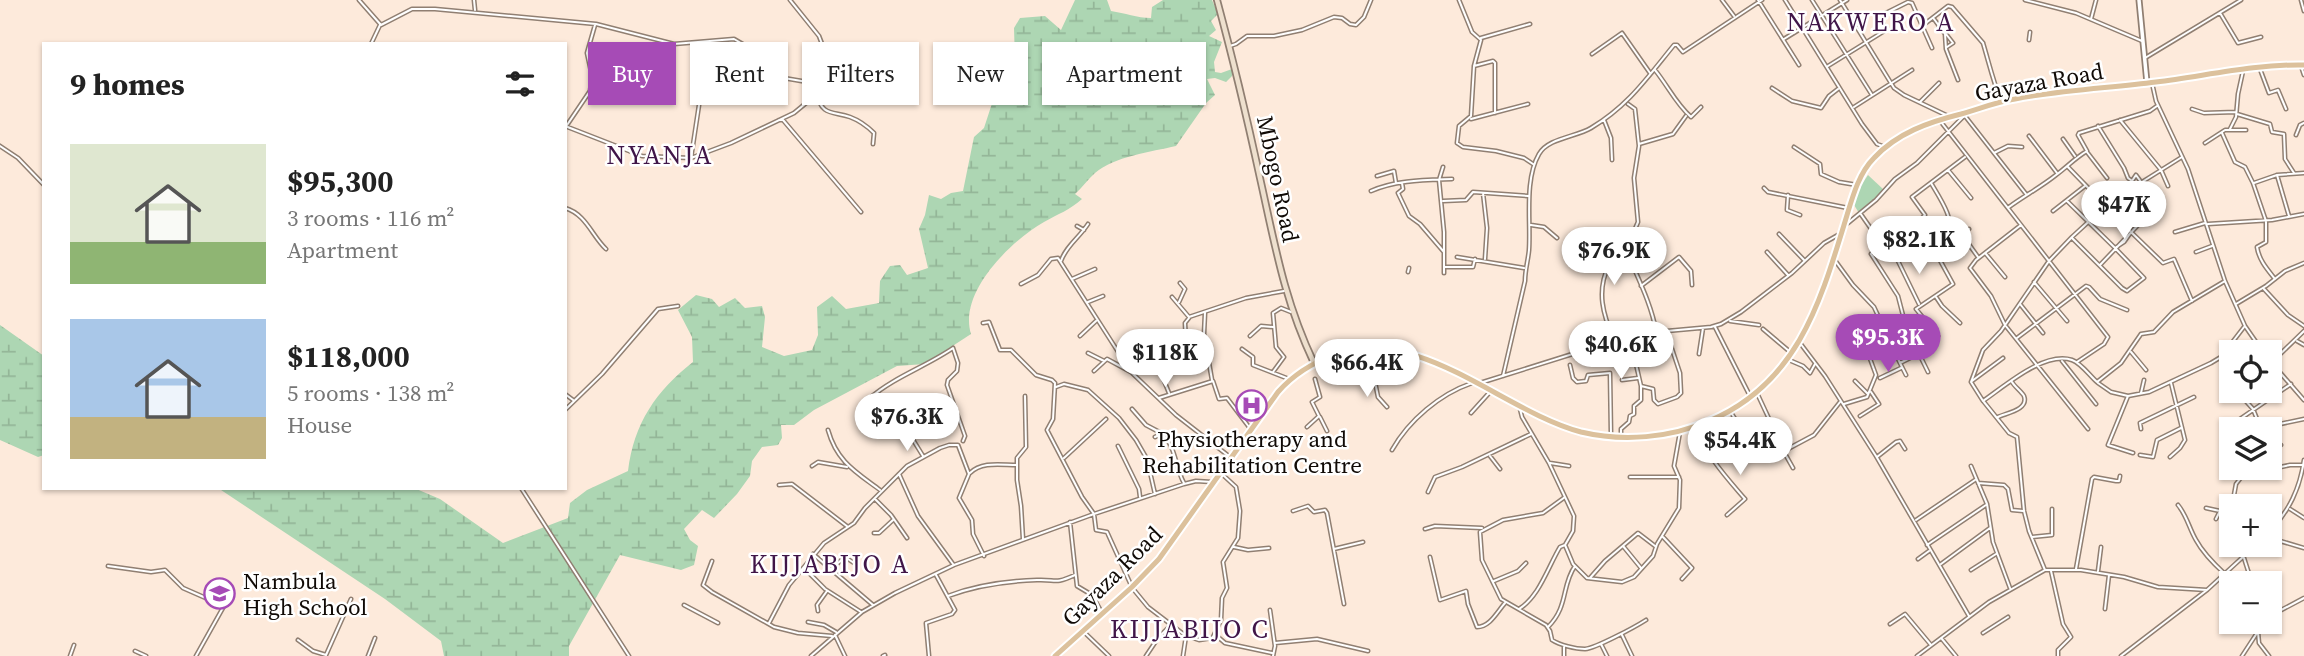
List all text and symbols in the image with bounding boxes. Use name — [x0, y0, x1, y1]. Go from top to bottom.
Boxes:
district label: NAKWERO A — [1787, 4, 1955, 40]
chip: Buy — [588, 42, 676, 105]
chip: Rent — [690, 42, 788, 105]
chip: Filters — [802, 42, 919, 105]
chip: New — [933, 42, 1028, 105]
chip: Apartment — [1042, 42, 1206, 105]
street label: Gayaza Road — [1972, 55, 2106, 109]
text: 9 homes — [70, 64, 185, 105]
icon: filters — [501, 65, 539, 103]
street label: Mbogo Road — [1249, 113, 1307, 245]
district label: NYANJA — [606, 137, 714, 173]
text: $95,300 — [287, 161, 394, 202]
icon: home — [126, 172, 210, 256]
pin: $47K — [2083, 182, 2165, 241]
text: $47K — [2097, 188, 2151, 220]
text: 3 rooms · 116 m² — [287, 202, 454, 234]
pin: $82.1K — [1862, 216, 1976, 276]
text: $82.1K — [1883, 223, 1955, 255]
pin: $76.9K — [1557, 228, 1671, 287]
text: Apartment — [287, 234, 398, 266]
text: $76.9K — [1578, 234, 1650, 266]
pin: $95.3K — [1831, 314, 1945, 374]
text: $95.3K — [1852, 321, 1924, 353]
pin: $40.6K — [1564, 322, 1678, 381]
text: $40.6K — [1585, 328, 1657, 360]
pin: $118K — [1116, 330, 1214, 389]
text: $118,000 — [287, 336, 410, 377]
text: $118K — [1132, 336, 1198, 368]
pin: $66.4K — [1310, 340, 1424, 399]
map controls — [2219, 340, 2282, 634]
button: locate — [2219, 340, 2282, 403]
text: $66.4K — [1331, 346, 1403, 378]
icon: home — [126, 347, 210, 431]
text: 5 rooms · 138 m² — [287, 377, 454, 409]
hospital icon: Physiotherapy and Rehabilitation Centre — [1235, 388, 1269, 422]
pin: $76.3K — [850, 393, 964, 453]
text: $76.3K — [871, 400, 943, 432]
text: House — [287, 409, 352, 441]
button: layers — [2219, 417, 2282, 480]
pin: $54.4K — [1683, 418, 1797, 477]
place label: Physiotherapy and Rehabilitation Centre — [1142, 423, 1362, 481]
text: $54.4K — [1704, 424, 1776, 456]
button: + — [2219, 494, 2282, 557]
street label: Gayaza Road — [1055, 519, 1169, 633]
district label: KIJJABIJO A — [750, 546, 910, 582]
place label: Nambula High School — [243, 565, 367, 623]
button: − — [2219, 571, 2282, 634]
school or university icon: Nambula High School — [203, 577, 237, 611]
district label: KIJJABIJO C — [1110, 611, 1270, 647]

